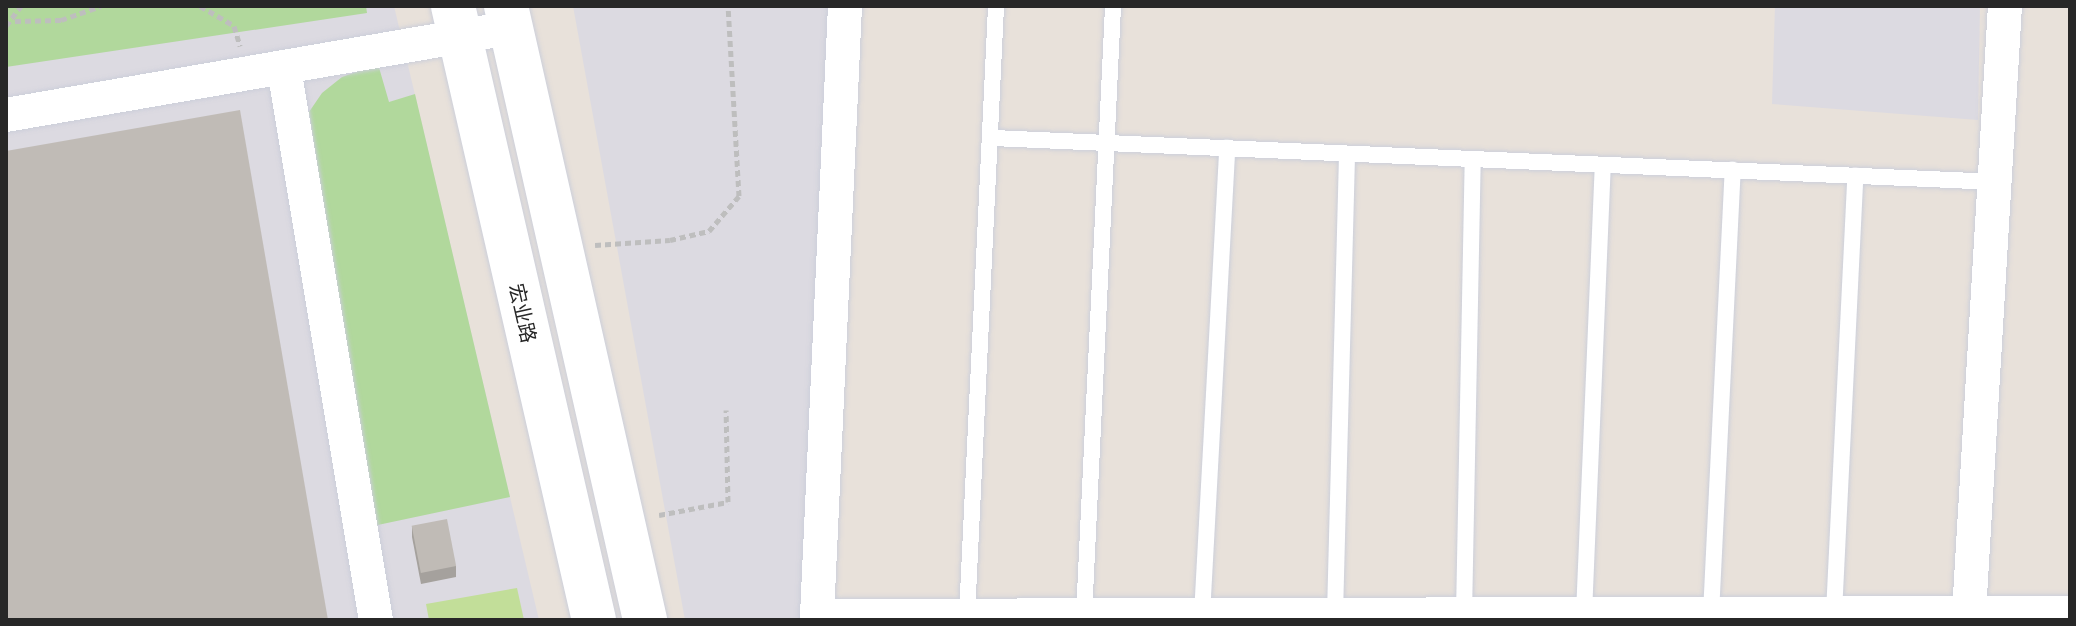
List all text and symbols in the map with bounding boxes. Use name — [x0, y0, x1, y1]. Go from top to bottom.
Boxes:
street label: 宏业路 — [505, 281, 541, 345]

